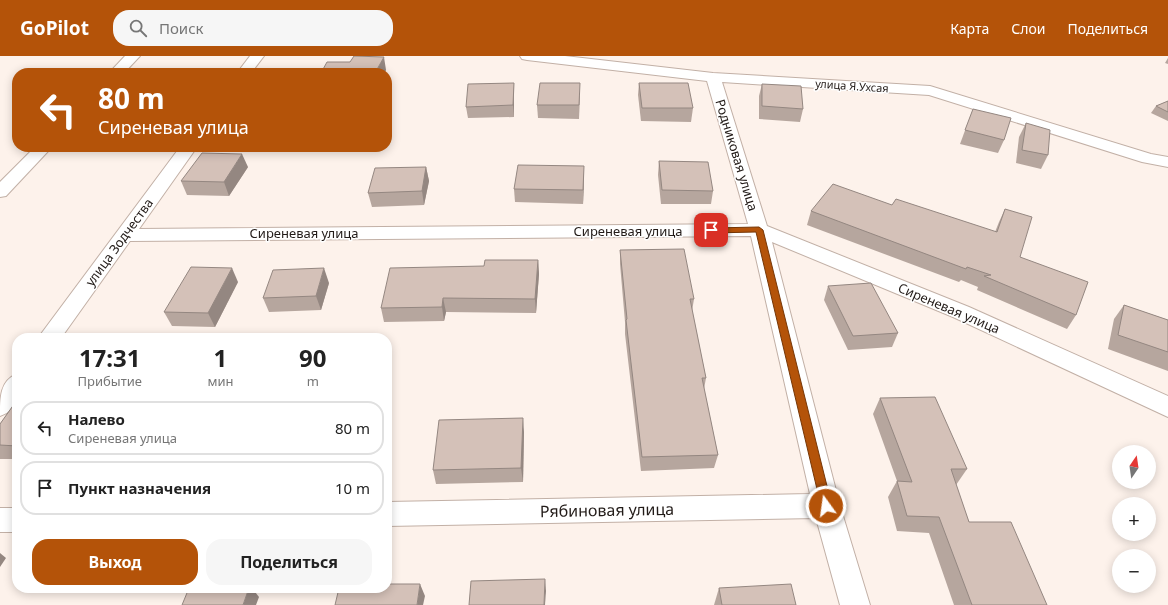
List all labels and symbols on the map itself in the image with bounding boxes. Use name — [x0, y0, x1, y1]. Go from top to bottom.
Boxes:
street label: улица Я.Ухсая — [815, 75, 889, 96]
street label: Родниковая улица — [711, 97, 763, 213]
street label: улица Зодчества — [81, 194, 157, 290]
pin — [694, 213, 728, 247]
street label: Сиреневая улица — [574, 222, 682, 240]
street label: Сиреневая улица — [250, 224, 358, 242]
street label: Сиреневая улица — [895, 278, 1003, 338]
north arrow — [1112, 445, 1156, 489]
position arrow — [805, 485, 847, 527]
street label: Рябиновая улица — [540, 498, 674, 522]

